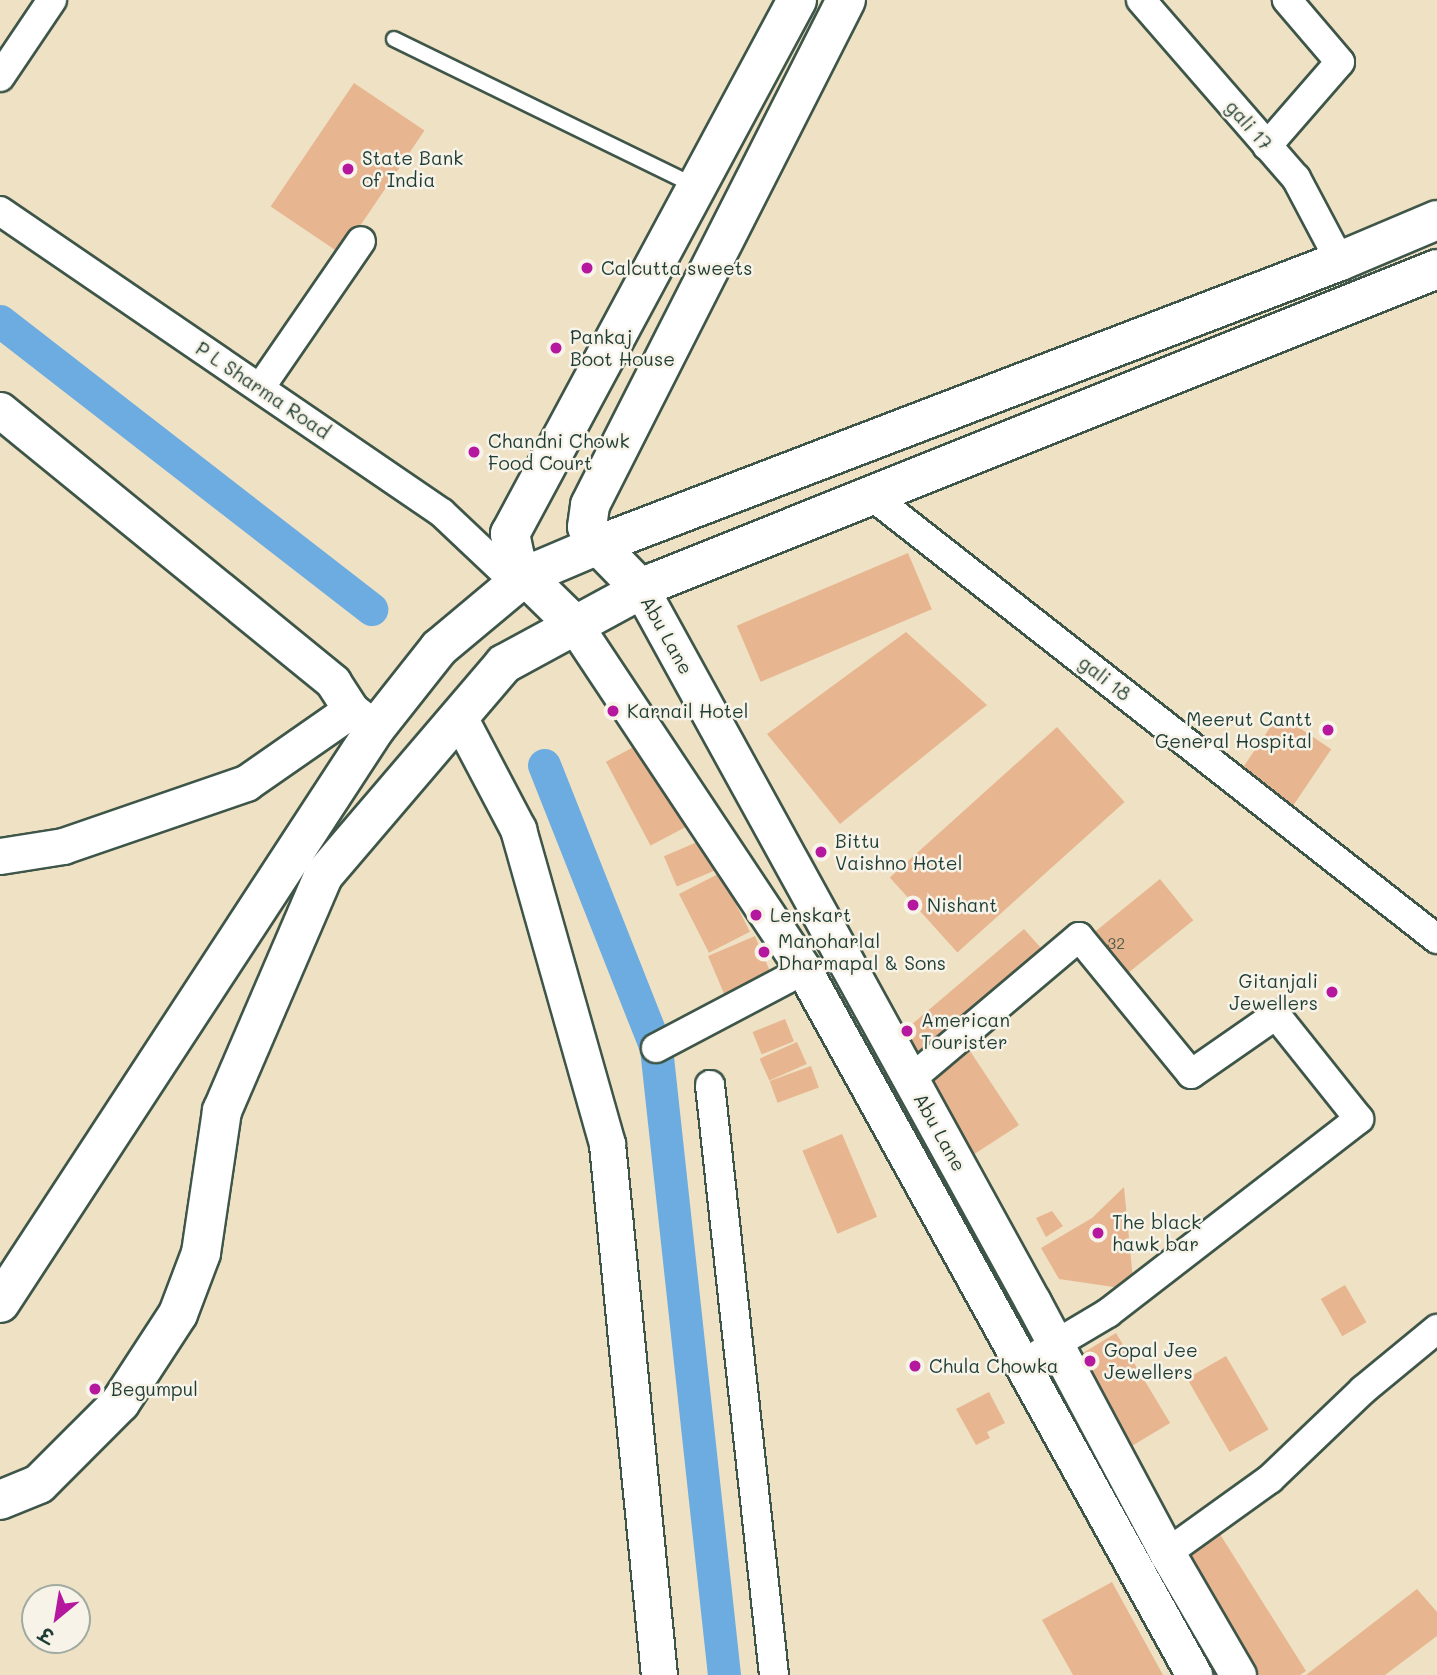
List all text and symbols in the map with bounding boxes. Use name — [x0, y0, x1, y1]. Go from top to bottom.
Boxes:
street label: gali 17 — [1221, 95, 1277, 155]
place label: State Bank of India — [362, 147, 463, 191]
marker: State Bank of India — [340, 161, 356, 177]
place label: Calcutta sweets — [601, 257, 752, 279]
marker: Calcutta sweets — [579, 260, 595, 276]
place label: Pankaj Boot House — [570, 326, 675, 370]
street label: P L Sharma Road — [192, 337, 334, 443]
marker: Pankaj Boot House — [548, 340, 564, 356]
place label: Chandni Chowk Food Court — [488, 430, 629, 474]
marker: Chandni Chowk Food Court — [466, 444, 482, 460]
street label: Abu Lane — [636, 592, 698, 678]
street label: gali 18 — [1075, 651, 1135, 705]
place label: Karnail Hotel — [627, 700, 749, 722]
marker: Karnail Hotel — [605, 703, 621, 719]
place label: Meerut Cantt General Hospital — [1155, 708, 1312, 752]
marker: Meerut Cantt General Hospital — [1318, 720, 1338, 740]
place label: Bittu Vaishno Hotel — [835, 830, 962, 874]
marker: Bittu Vaishno Hotel — [813, 844, 829, 860]
place label: Nishant — [927, 894, 998, 916]
marker: Nishant — [905, 897, 921, 913]
place label: Lenskart — [770, 904, 851, 926]
marker: Lenskart — [748, 907, 764, 923]
place label: Manoharlal Dharmapal & Sons — [778, 930, 946, 974]
house number: 32 — [1107, 933, 1125, 953]
marker: Manoharlal Dharmapal & Sons — [756, 944, 772, 960]
place label: Gitanjali Jewellers — [1229, 970, 1318, 1014]
marker: Gitanjali Jewellers — [1324, 984, 1340, 1000]
place label: American Tourister — [921, 1009, 1010, 1053]
marker: American Tourister — [899, 1023, 915, 1039]
street label: Abu Lane — [909, 1089, 971, 1175]
place label: The black hawk bar — [1112, 1211, 1201, 1255]
marker: The black hawk bar — [1090, 1225, 1106, 1241]
place label: Gopal Jee Jewellers — [1104, 1339, 1198, 1383]
marker: Gopal Jee Jewellers — [1082, 1353, 1098, 1369]
place label: Chula Chowka — [929, 1355, 1059, 1377]
marker: Chula Chowka — [907, 1358, 923, 1374]
place label: Begumpul — [111, 1378, 198, 1400]
marker: Begumpul — [85, 1379, 105, 1399]
north arrow — [21, 1584, 91, 1654]
text: उ — [35, 1622, 58, 1650]

